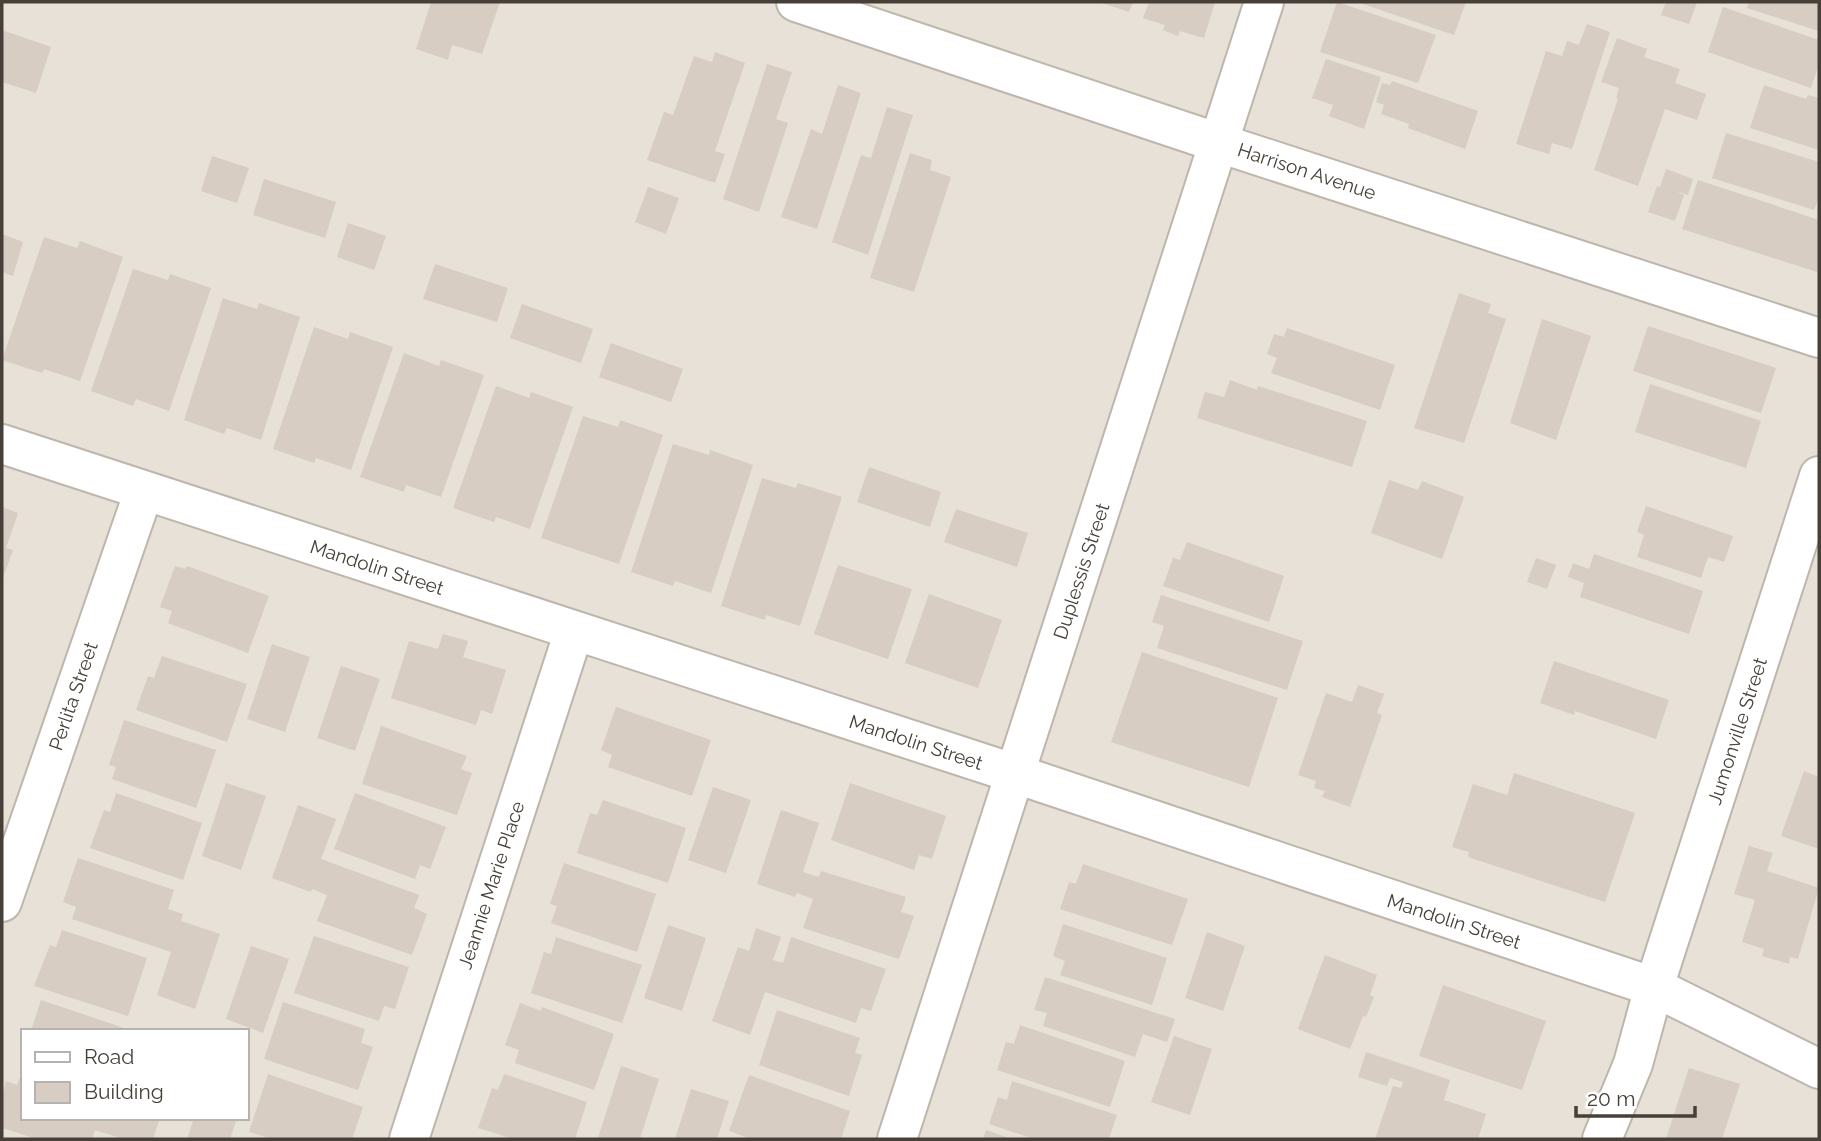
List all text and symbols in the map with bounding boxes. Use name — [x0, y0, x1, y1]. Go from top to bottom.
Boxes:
street label: Harrison Avenue — [1235, 138, 1379, 204]
street label: Duplessis Street — [1049, 499, 1114, 642]
street label: Mandolin Street — [307, 535, 447, 599]
street label: Perlita Street — [44, 638, 102, 753]
street label: Jumonville Street — [1703, 654, 1771, 807]
street label: Mandolin Street — [846, 710, 986, 774]
street label: Jeannie Marie Place — [453, 798, 529, 972]
street label: Mandolin Street — [1384, 889, 1524, 953]
legend — [21, 1029, 248, 1120]
text: Road — [84, 1044, 134, 1069]
scale bar — [1576, 1074, 1695, 1118]
text: Building — [84, 1079, 164, 1104]
text: 20 m — [1587, 1086, 1635, 1111]

